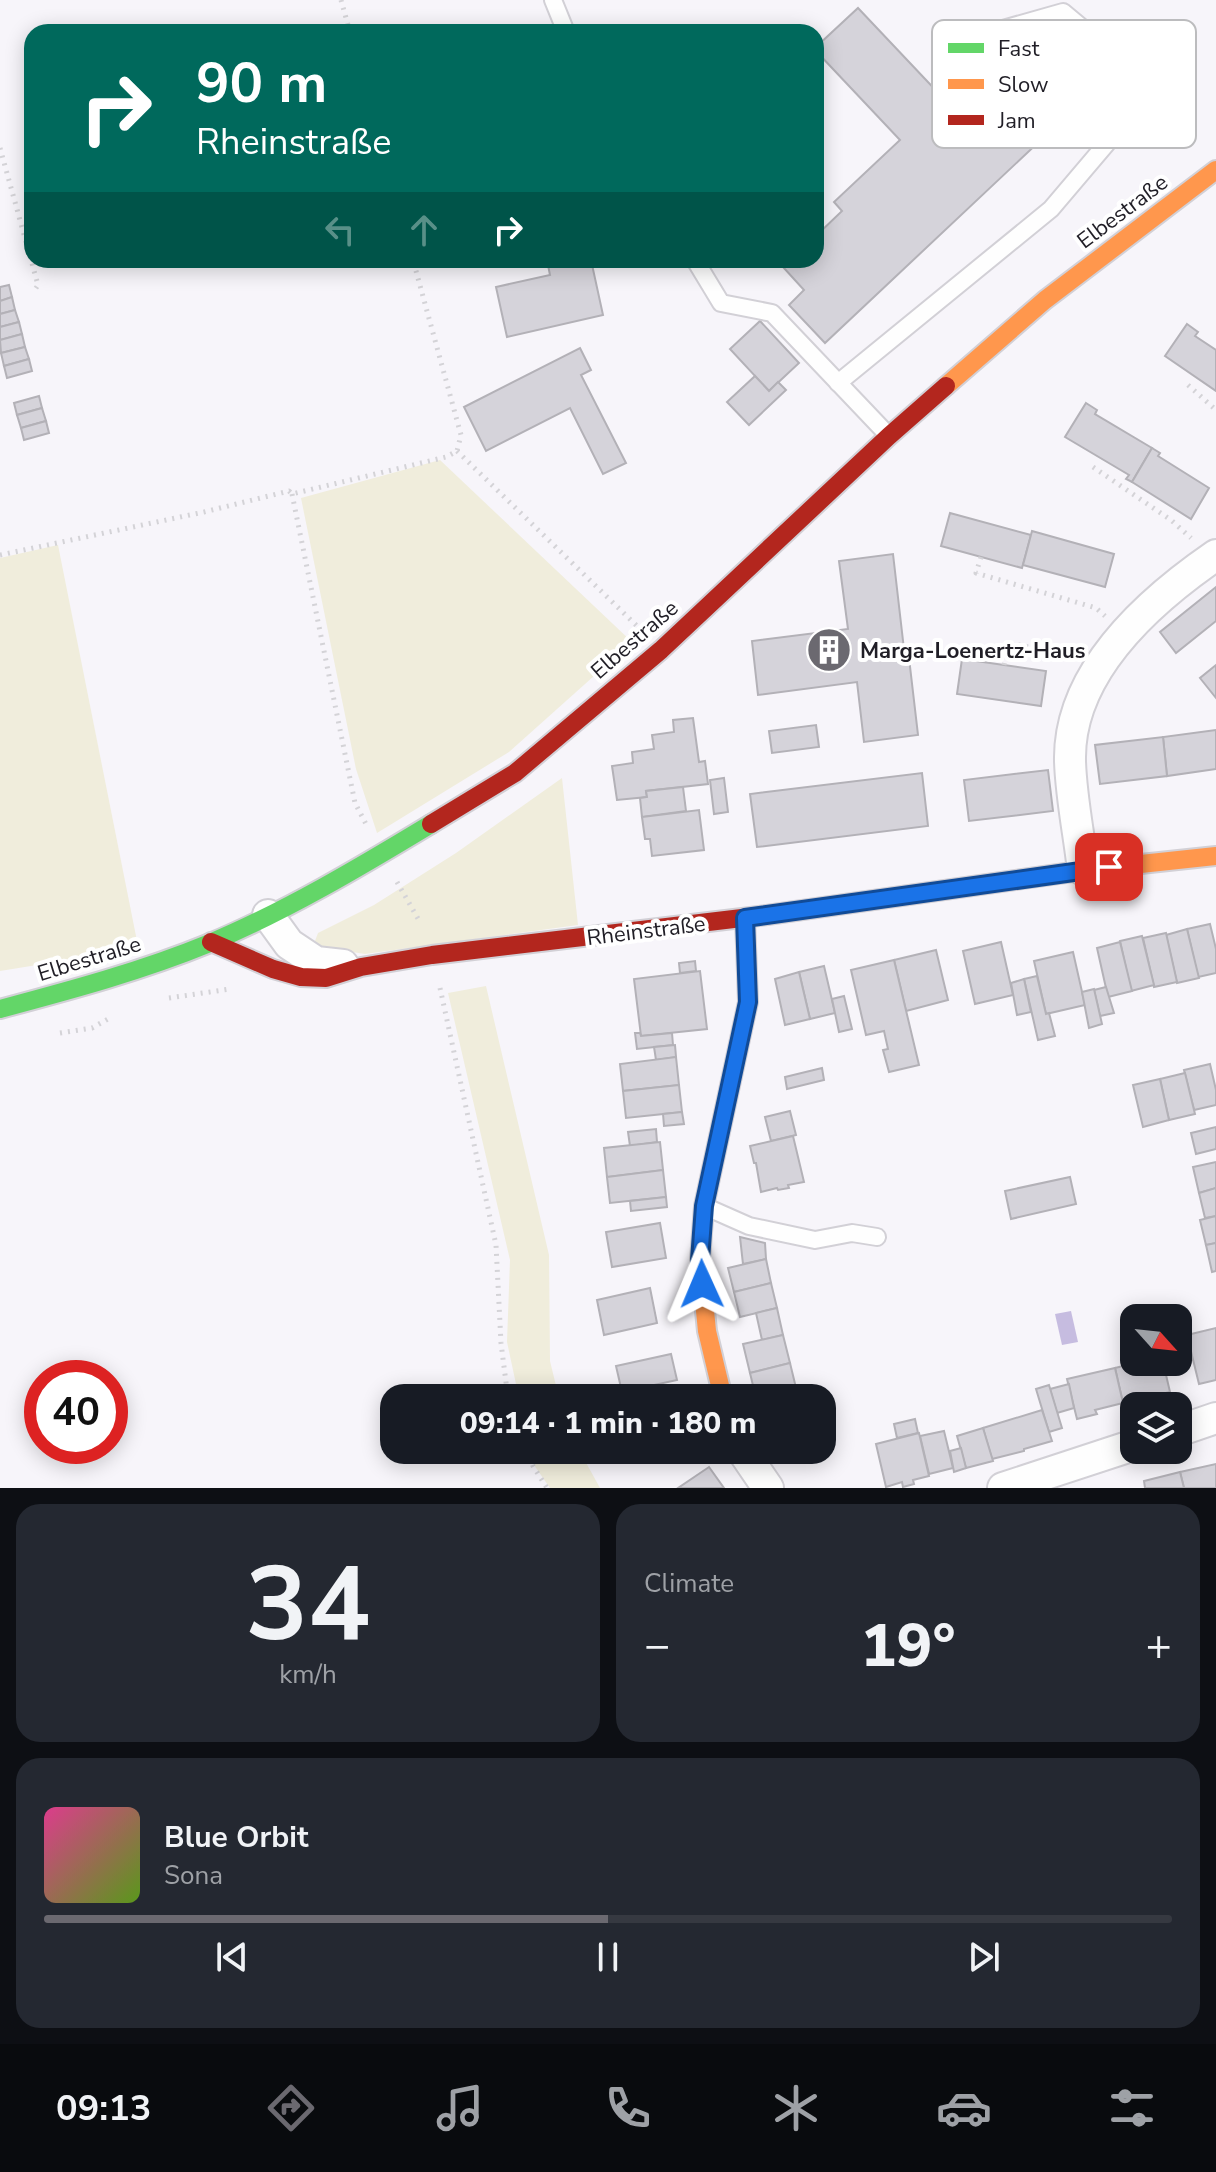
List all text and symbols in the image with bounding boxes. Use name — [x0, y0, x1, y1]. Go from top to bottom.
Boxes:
legend — [932, 20, 1196, 148]
text: Fast — [998, 34, 1040, 64]
text: 90 m — [196, 45, 327, 122]
icon: right — [64, 56, 168, 160]
text: Slow — [998, 70, 1049, 100]
text: Jam — [997, 106, 1036, 136]
text: Rheinstraße — [196, 118, 391, 167]
street label: Elbestraße — [1071, 168, 1174, 256]
icon: left — [318, 208, 362, 252]
icon: ahead — [402, 208, 446, 252]
icon: right — [486, 208, 530, 252]
street label: Elbestraße — [585, 593, 685, 686]
building icon: Marga-Loenertz-Haus — [805, 626, 853, 674]
place label: Marga-Loenertz-Haus — [860, 636, 1086, 666]
pin — [1075, 833, 1143, 901]
icon: arrive — [1087, 845, 1131, 889]
street label: Rheinstraße — [585, 909, 707, 953]
street label: Elbestraße — [34, 929, 145, 989]
position arrow — [660, 1242, 744, 1326]
north arrow — [1120, 1304, 1192, 1376]
map controls — [1120, 1304, 1192, 1464]
speed limit sign: 40 — [24, 1360, 128, 1464]
button: layers — [1120, 1392, 1192, 1464]
text: 09:14 · 1 min · 180 m — [460, 1403, 756, 1444]
text: 34 — [246, 1534, 370, 1676]
text: Climate — [644, 1566, 734, 1601]
text: 19° — [860, 1605, 956, 1687]
text: − — [644, 1616, 670, 1676]
text: + — [1146, 1616, 1172, 1676]
text: km/h — [279, 1657, 337, 1692]
text: Blue Orbit — [164, 1817, 308, 1858]
text: Sona — [164, 1858, 223, 1893]
icon: previous — [210, 1935, 254, 1979]
icon: pause — [586, 1935, 630, 1979]
icon: next — [962, 1935, 1006, 1979]
icon: directions — [263, 2080, 319, 2136]
icon: music — [432, 2080, 488, 2136]
icon: phone — [600, 2080, 656, 2136]
icon: climate — [768, 2080, 824, 2136]
icon: car — [936, 2080, 992, 2136]
icon: filters — [1104, 2080, 1160, 2136]
text: 09:13 — [56, 2084, 151, 2133]

